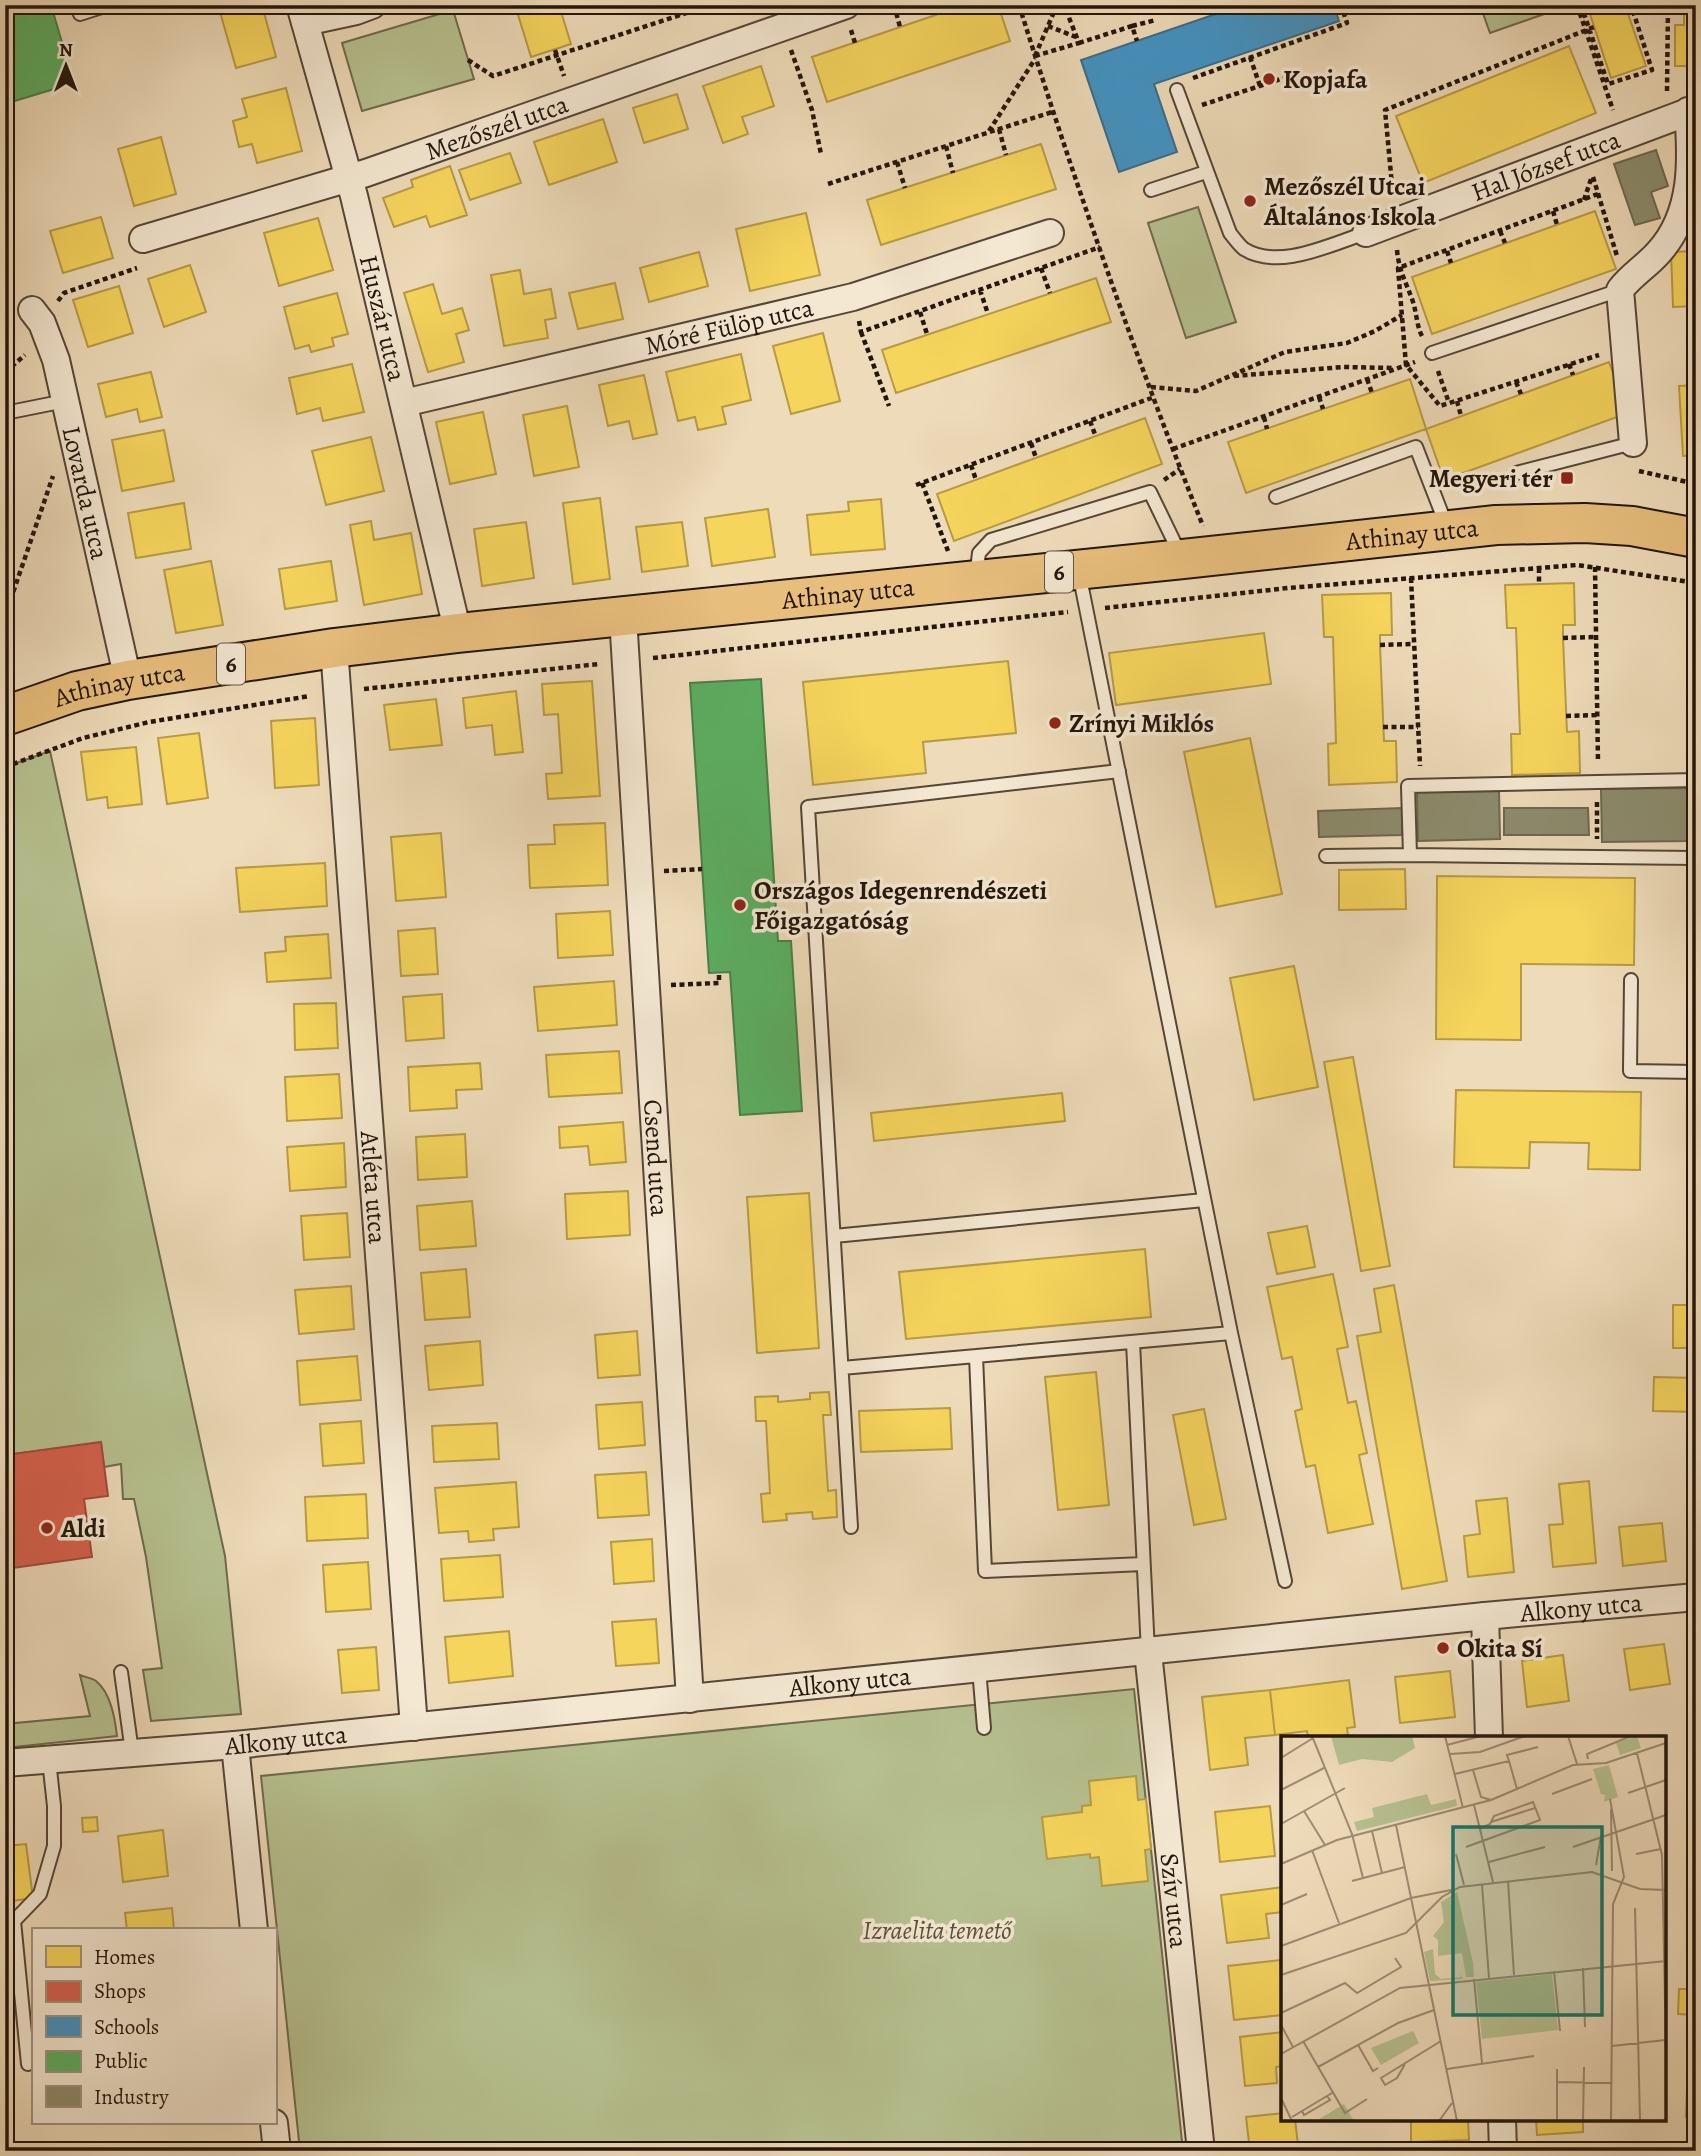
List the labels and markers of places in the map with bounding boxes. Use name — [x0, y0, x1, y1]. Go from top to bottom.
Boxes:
place label: Kopjafa — [1283, 62, 1368, 97]
marker: Kopjafa — [1261, 71, 1277, 87]
place label: Mezőszél Utcai Általános Iskola — [1263, 169, 1437, 234]
marker: Mezőszél Utcai Általános Iskola — [1242, 193, 1258, 209]
place label: Megyeri tér — [1429, 461, 1553, 496]
marker: Megyeri tér — [1559, 470, 1575, 486]
place label: Zrínyi Miklós — [1069, 706, 1214, 741]
marker: Zrínyi Miklós — [1047, 715, 1063, 731]
place label: Országos Idegenrendészeti Főigazgatóság — [754, 873, 1047, 938]
marker: Országos Idegenrendészeti Főigazgatóság — [732, 897, 748, 913]
place label: Aldi — [60, 1511, 105, 1546]
marker: Aldi — [39, 1520, 55, 1536]
place label: Okita Sí — [1457, 1631, 1543, 1666]
marker: Okita Sí — [1435, 1640, 1451, 1656]

